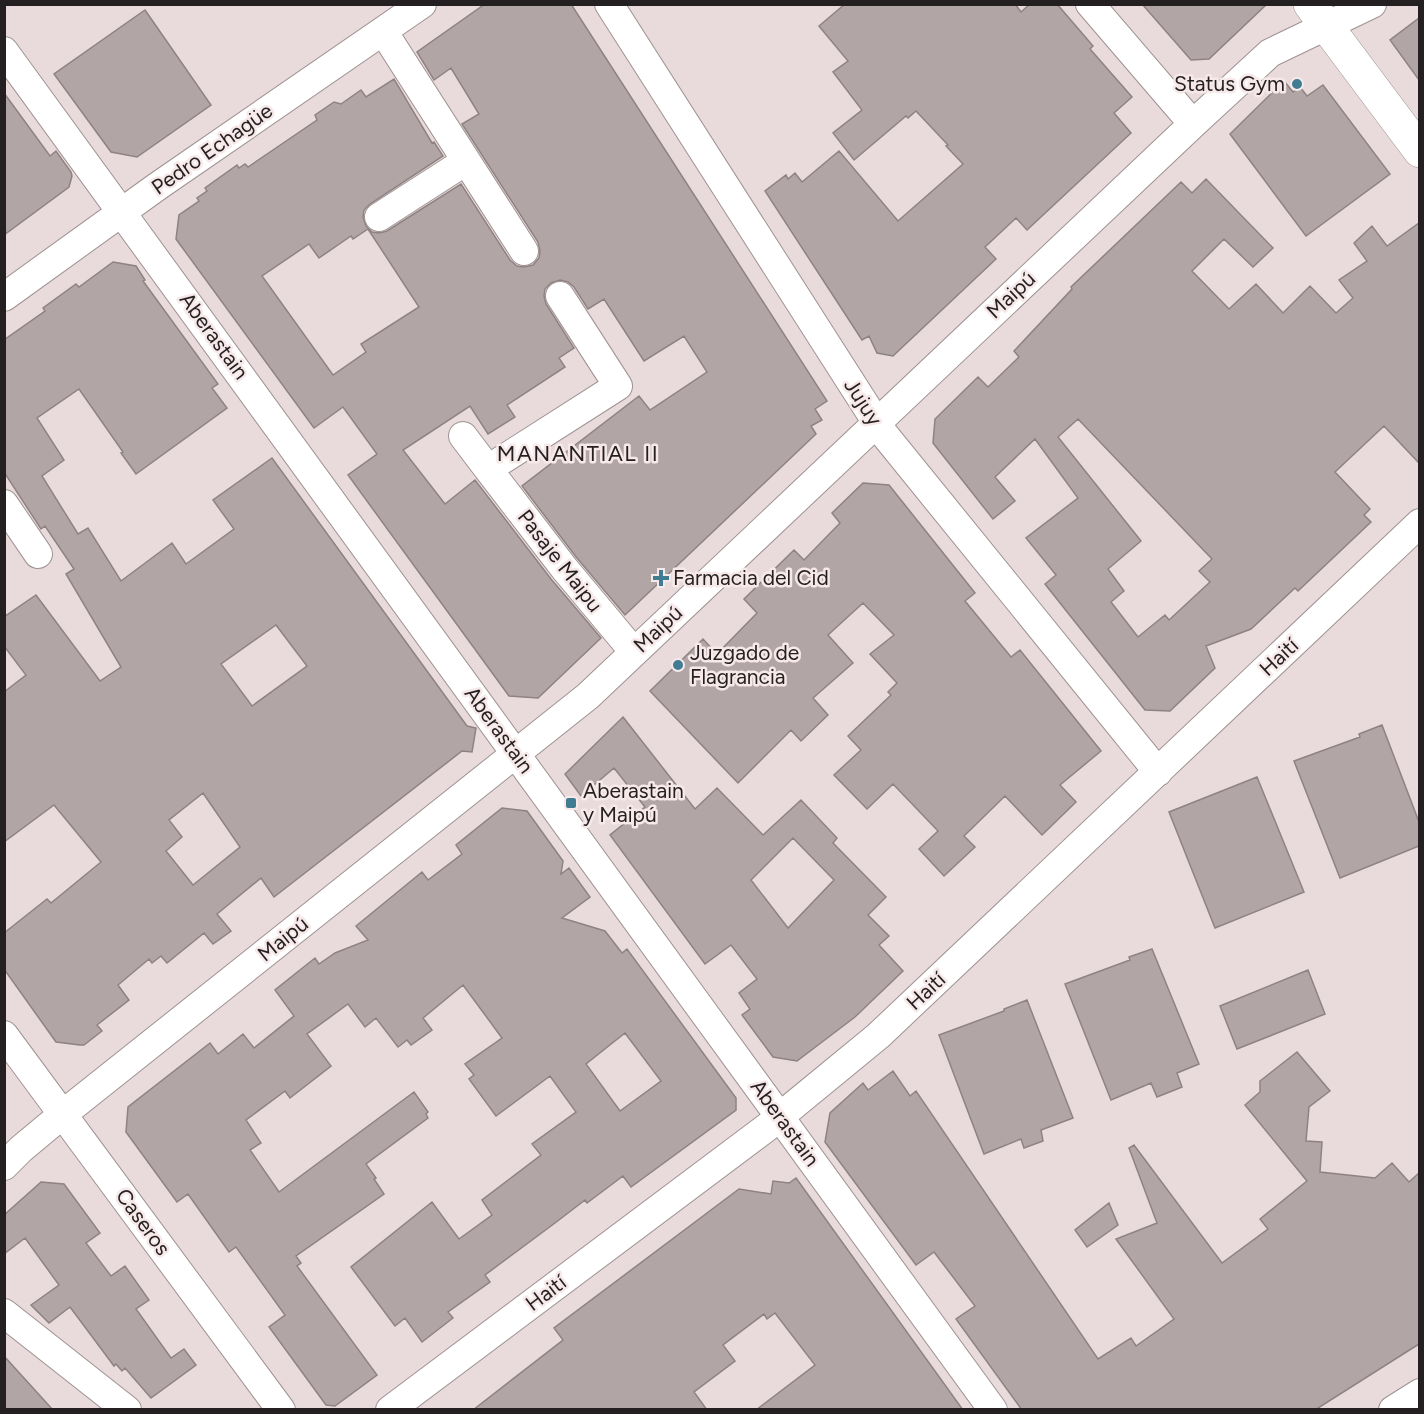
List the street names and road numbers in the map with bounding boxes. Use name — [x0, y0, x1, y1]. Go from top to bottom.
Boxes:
street label: Pedro Echagüe — [146, 98, 277, 200]
street label: Maipú — [981, 266, 1040, 323]
street label: Aberastain — [175, 288, 254, 384]
street label: Jujuy — [839, 374, 888, 430]
street label: Pasaje Maipu — [513, 505, 608, 617]
street label: Maipú — [628, 600, 687, 657]
street label: Haití — [1254, 632, 1304, 681]
street label: Aberastain — [460, 682, 539, 778]
street label: Maipú — [252, 911, 313, 966]
street label: Haití — [901, 966, 951, 1015]
street label: Aberastain — [746, 1075, 825, 1171]
street label: Caseros — [111, 1184, 176, 1260]
street label: Haití — [521, 1269, 572, 1316]

